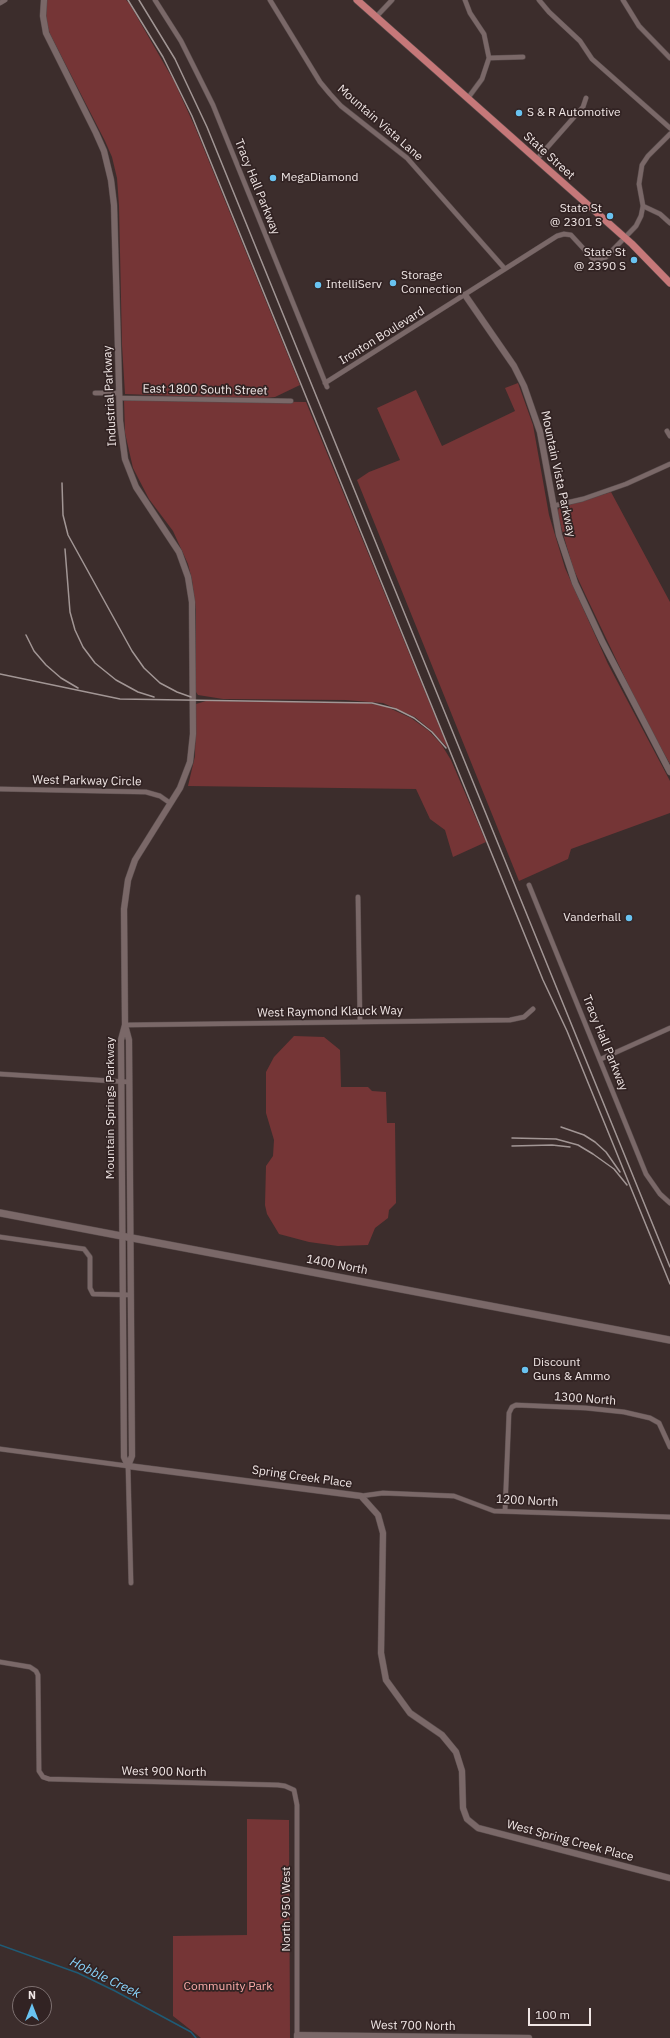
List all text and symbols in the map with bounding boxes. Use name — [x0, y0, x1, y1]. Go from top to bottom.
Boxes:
street label: Mountain Vista Lane — [334, 82, 426, 164]
place label: S & R Automotive — [527, 106, 621, 120]
marker: S & R Automotive — [514, 108, 524, 118]
street label: State Street — [520, 129, 578, 183]
street label: Tracy Hall Parkway — [231, 137, 283, 237]
place label: MegaDiamond — [281, 171, 358, 185]
marker: MegaDiamond — [268, 173, 278, 183]
place label: State St @ 2301 S — [550, 202, 602, 230]
marker: State St @ 2301 S — [605, 211, 615, 221]
place label: State St @ 2390 S — [574, 246, 626, 274]
marker: State St @ 2390 S — [629, 255, 639, 265]
place label: Storage Connection — [401, 269, 462, 297]
place label: IntelliServ — [326, 278, 382, 292]
marker: Storage Connection — [388, 278, 398, 288]
marker: IntelliServ — [313, 280, 323, 290]
street label: Ironton Boulevard — [337, 304, 427, 368]
street label: Industrial Parkway — [100, 345, 120, 447]
street label: East 1800 South Street — [142, 382, 268, 398]
street label: Mountain Vista Parkway — [538, 410, 578, 538]
street label: West Parkway Circle — [32, 773, 142, 789]
place label: Vanderhall — [563, 911, 621, 925]
marker: Vanderhall — [624, 913, 634, 923]
street label: Tracy Hall Parkway — [579, 993, 631, 1093]
street label: West Raymond Klauck Way — [257, 1004, 403, 1020]
street label: Mountain Springs Parkway — [104, 1037, 118, 1179]
street label: 1400 North — [305, 1252, 369, 1278]
place label: Discount Guns & Ammo — [533, 1356, 610, 1384]
marker: Discount Guns & Ammo — [520, 1365, 530, 1375]
street label: 1300 North — [553, 1390, 617, 1408]
street label: Spring Creek Place — [251, 1463, 353, 1491]
street label: 1200 North — [496, 1492, 558, 1510]
street label: West 900 North — [121, 1764, 207, 1780]
street label: West Spring Creek Place — [505, 1817, 635, 1865]
street label: North 950 West — [280, 1866, 294, 1952]
water label: Hobble Creek — [67, 1954, 143, 2002]
park label: Community Park — [183, 1980, 273, 1994]
north arrow — [12, 1986, 52, 2026]
text: N — [28, 1988, 36, 2002]
scale bar — [530, 2000, 593, 2026]
text: 100 m — [535, 2007, 570, 2022]
street label: West 700 North — [370, 2018, 456, 2034]

